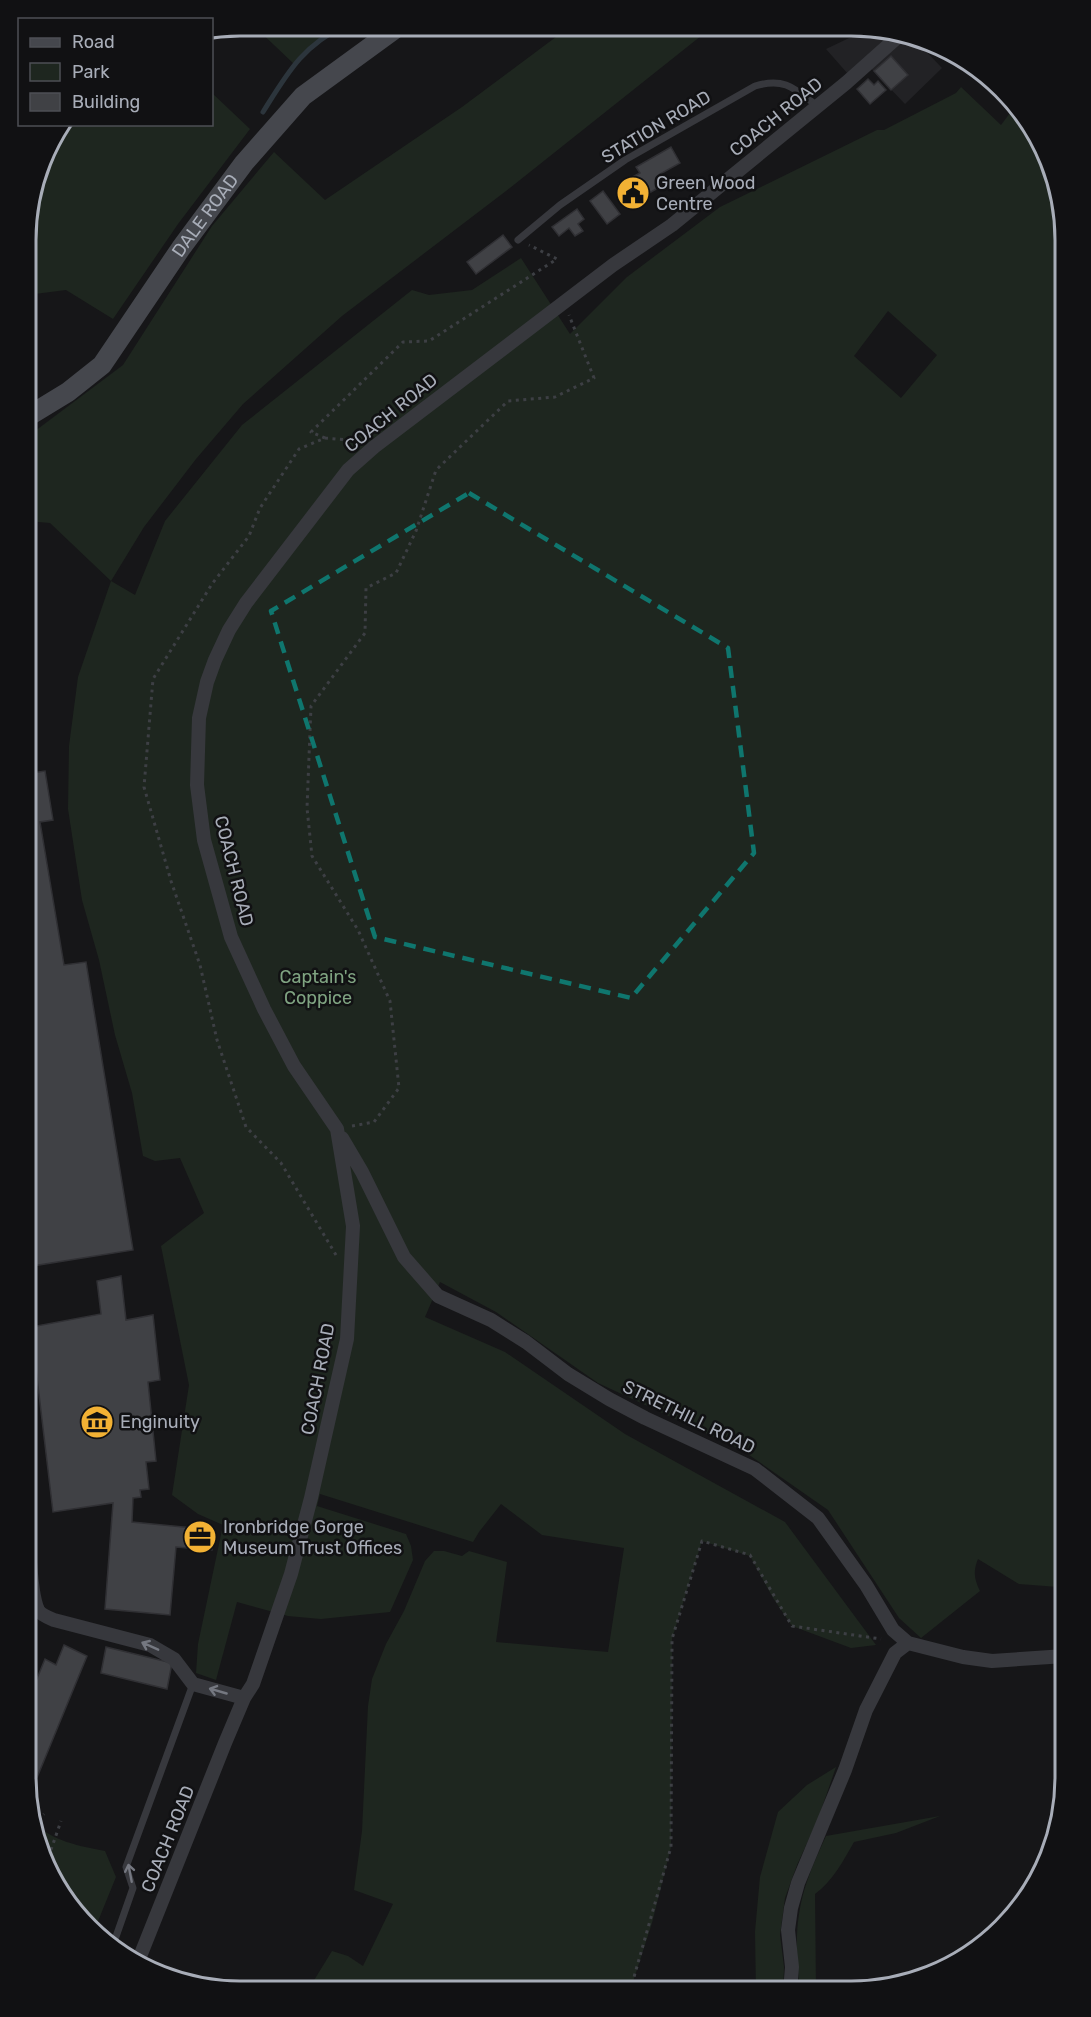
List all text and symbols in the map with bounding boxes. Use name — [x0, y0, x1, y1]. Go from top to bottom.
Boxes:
legend — [18, 18, 213, 126]
text: Road — [72, 31, 115, 53]
text: Park — [72, 61, 110, 83]
street label: COACH ROAD — [725, 73, 827, 161]
street label: STATION ROAD — [597, 86, 715, 168]
text: Building — [72, 91, 140, 113]
street label: DALE ROAD — [167, 170, 243, 261]
place label: Green Wood Centre — [656, 172, 756, 215]
public building icon: Green Wood Centre — [615, 175, 651, 211]
street label: COACH ROAD — [340, 369, 442, 457]
street label: COACH ROAD — [210, 813, 258, 929]
park label: Captain's Coppice — [280, 966, 356, 1009]
street label: COACH ROAD — [296, 1321, 340, 1437]
street label: STRETHILL ROAD — [619, 1375, 759, 1459]
museum icon: Enginuity — [79, 1404, 115, 1440]
place label: Enginuity — [120, 1411, 200, 1433]
place label: Ironbridge Gorge Museum Trust Offices — [223, 1516, 402, 1559]
office icon: Ironbridge Gorge Museum Trust Offices — [182, 1519, 218, 1555]
one-way arrow — [142, 1640, 160, 1652]
one-way arrow — [209, 1685, 228, 1697]
street label: COACH ROAD — [137, 1782, 199, 1896]
one-way arrow — [124, 1864, 135, 1883]

